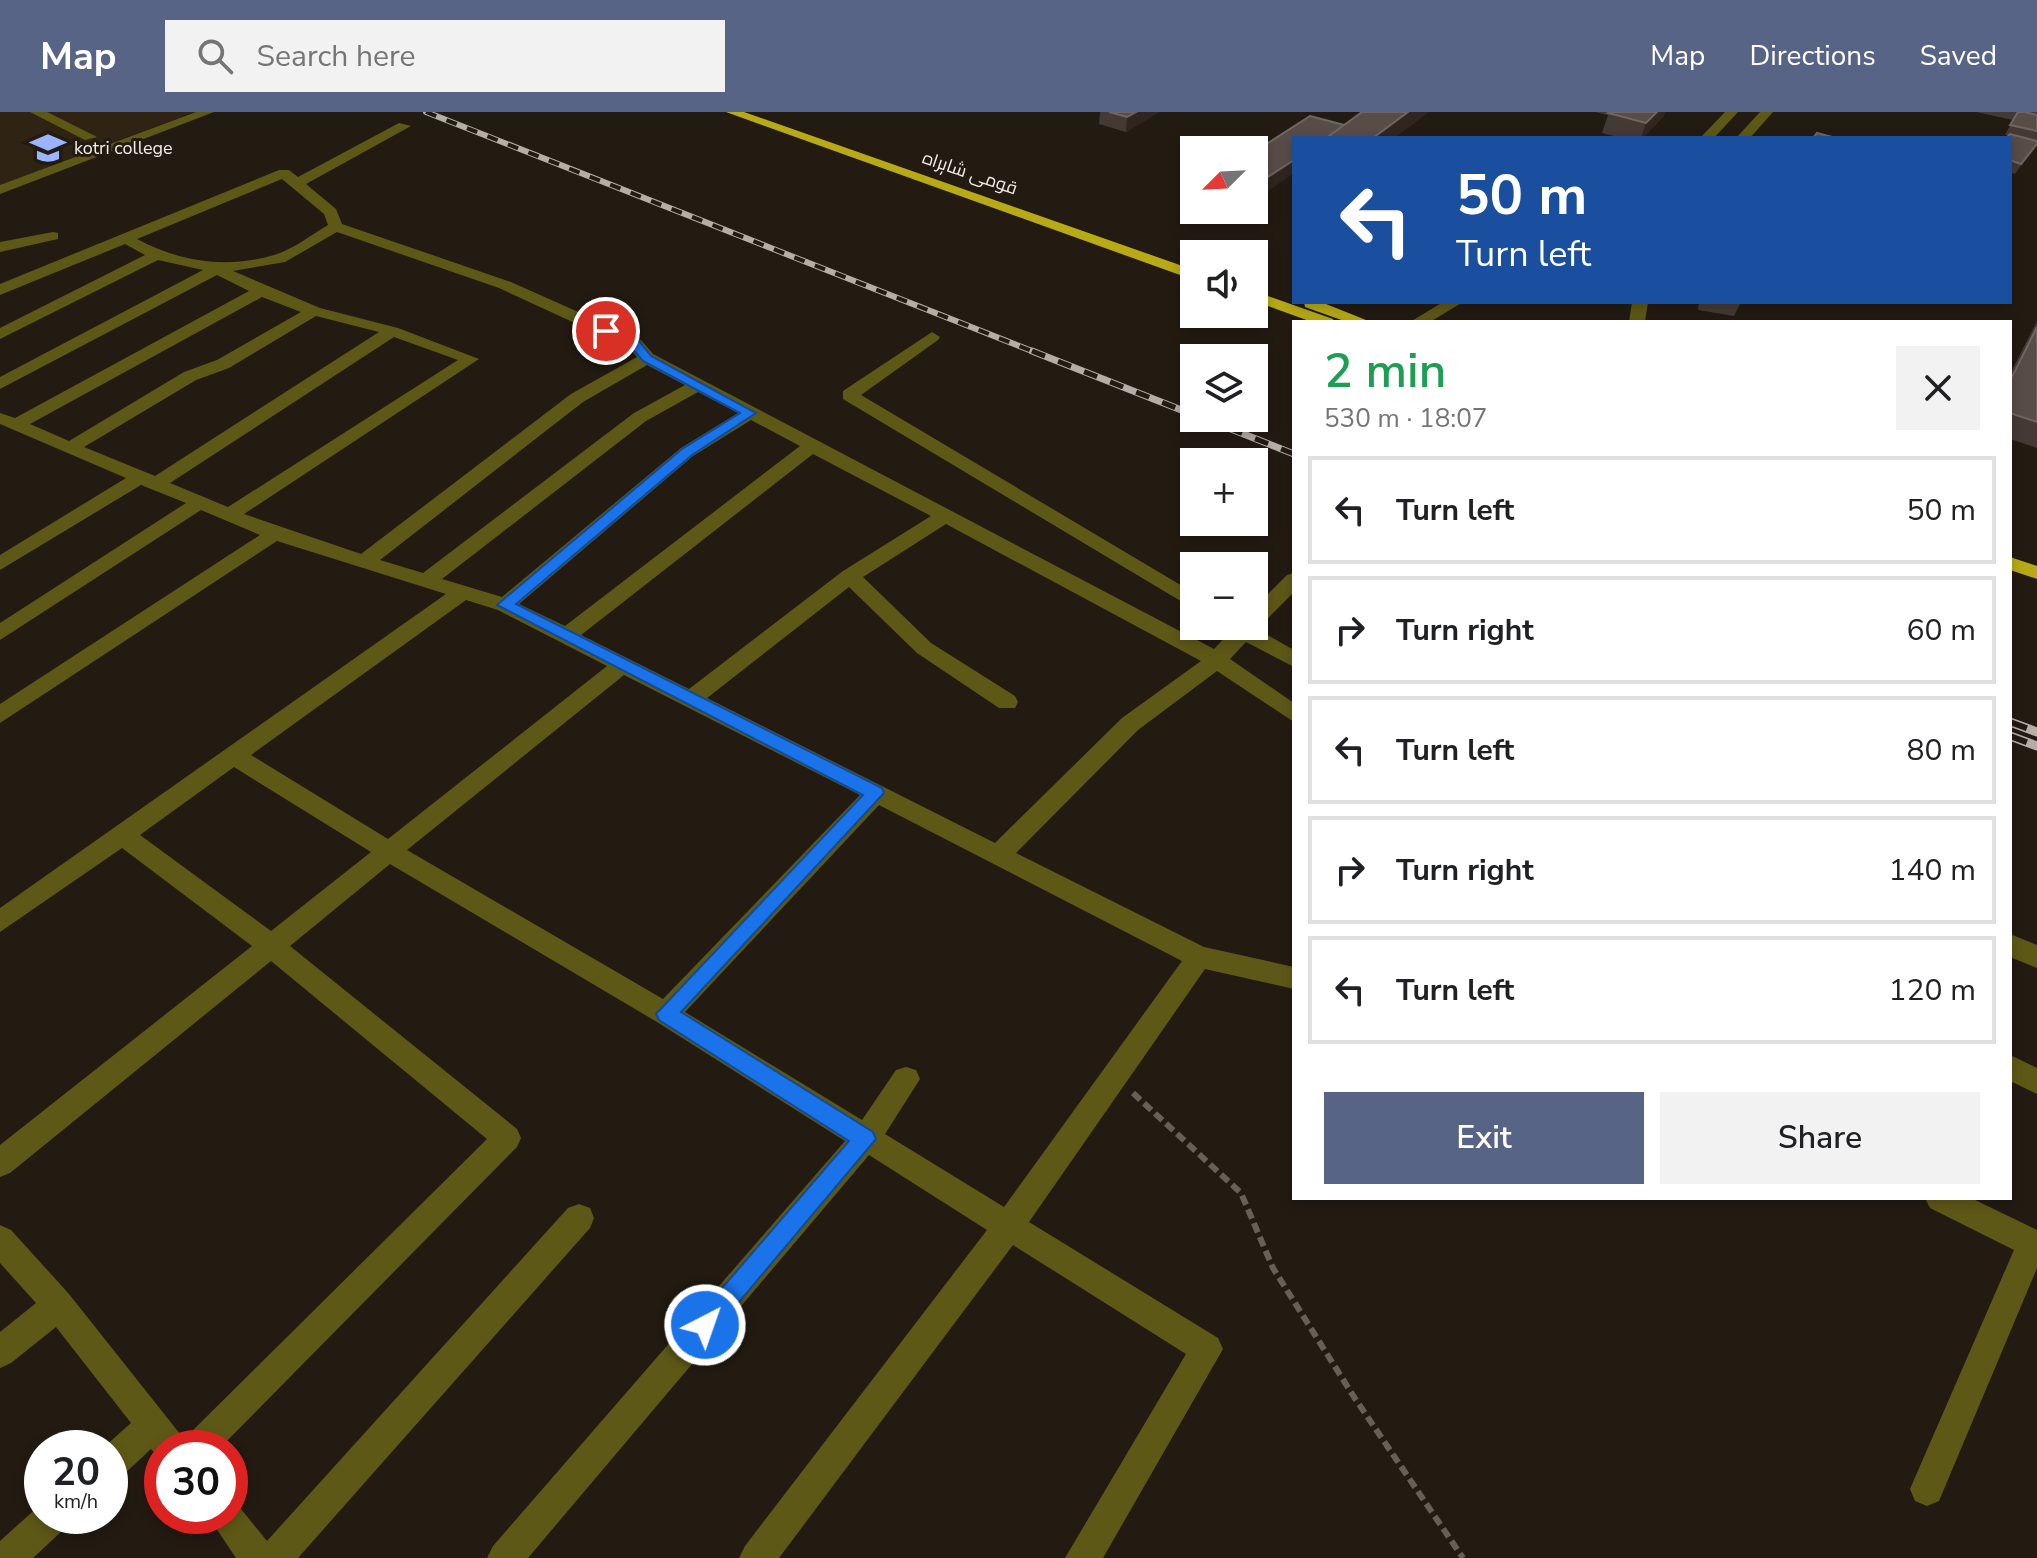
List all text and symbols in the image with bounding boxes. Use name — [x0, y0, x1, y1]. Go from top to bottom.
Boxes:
search box — [165, 20, 725, 92]
text: Map — [40, 31, 117, 82]
icon: search — [193, 34, 237, 78]
text: Search here — [257, 36, 416, 77]
text: Map — [1650, 37, 1705, 75]
text: Directions — [1749, 37, 1876, 75]
text: Saved — [1920, 37, 1997, 75]
school or university icon: kotri college — [29, 129, 67, 167]
place label: kotri college — [74, 136, 173, 160]
north arrow — [1180, 136, 1268, 224]
map controls — [1180, 136, 1268, 640]
street label: قومی شاہراہ — [919, 146, 1021, 200]
text: 50 m — [1456, 157, 1587, 234]
icon: left — [1324, 168, 1428, 272]
text: Turn left — [1456, 230, 1591, 279]
button: sound — [1180, 240, 1268, 328]
pin — [572, 297, 640, 365]
icon: arrive — [584, 309, 628, 353]
text: 2 min — [1324, 338, 1446, 404]
button: layers — [1180, 344, 1268, 432]
button: close — [1896, 346, 1980, 430]
text: 530 m · 18:07 — [1324, 401, 1487, 436]
button: + — [1180, 448, 1268, 536]
icon: left — [1328, 488, 1372, 532]
text: Turn left — [1396, 490, 1514, 531]
text: 50 m — [1907, 490, 1976, 531]
button: − — [1180, 552, 1268, 640]
icon: right — [1328, 608, 1372, 652]
text: Turn right — [1396, 610, 1534, 651]
text: 60 m — [1907, 610, 1976, 651]
icon: left — [1328, 728, 1372, 772]
text: Turn left — [1396, 730, 1514, 771]
text: 80 m — [1907, 730, 1976, 771]
icon: right — [1328, 848, 1372, 892]
text: Turn right — [1396, 850, 1534, 891]
text: 140 m — [1889, 850, 1976, 891]
icon: left — [1328, 968, 1372, 1012]
text: Turn left — [1396, 970, 1514, 1011]
text: 120 m — [1889, 970, 1976, 1011]
button: Exit — [1324, 1092, 1644, 1184]
button: Share — [1660, 1092, 1980, 1184]
position arrow — [663, 1283, 747, 1367]
speed limit sign: 30 — [144, 1430, 248, 1534]
text: 20 — [52, 1445, 100, 1499]
text: km/h — [54, 1488, 98, 1515]

